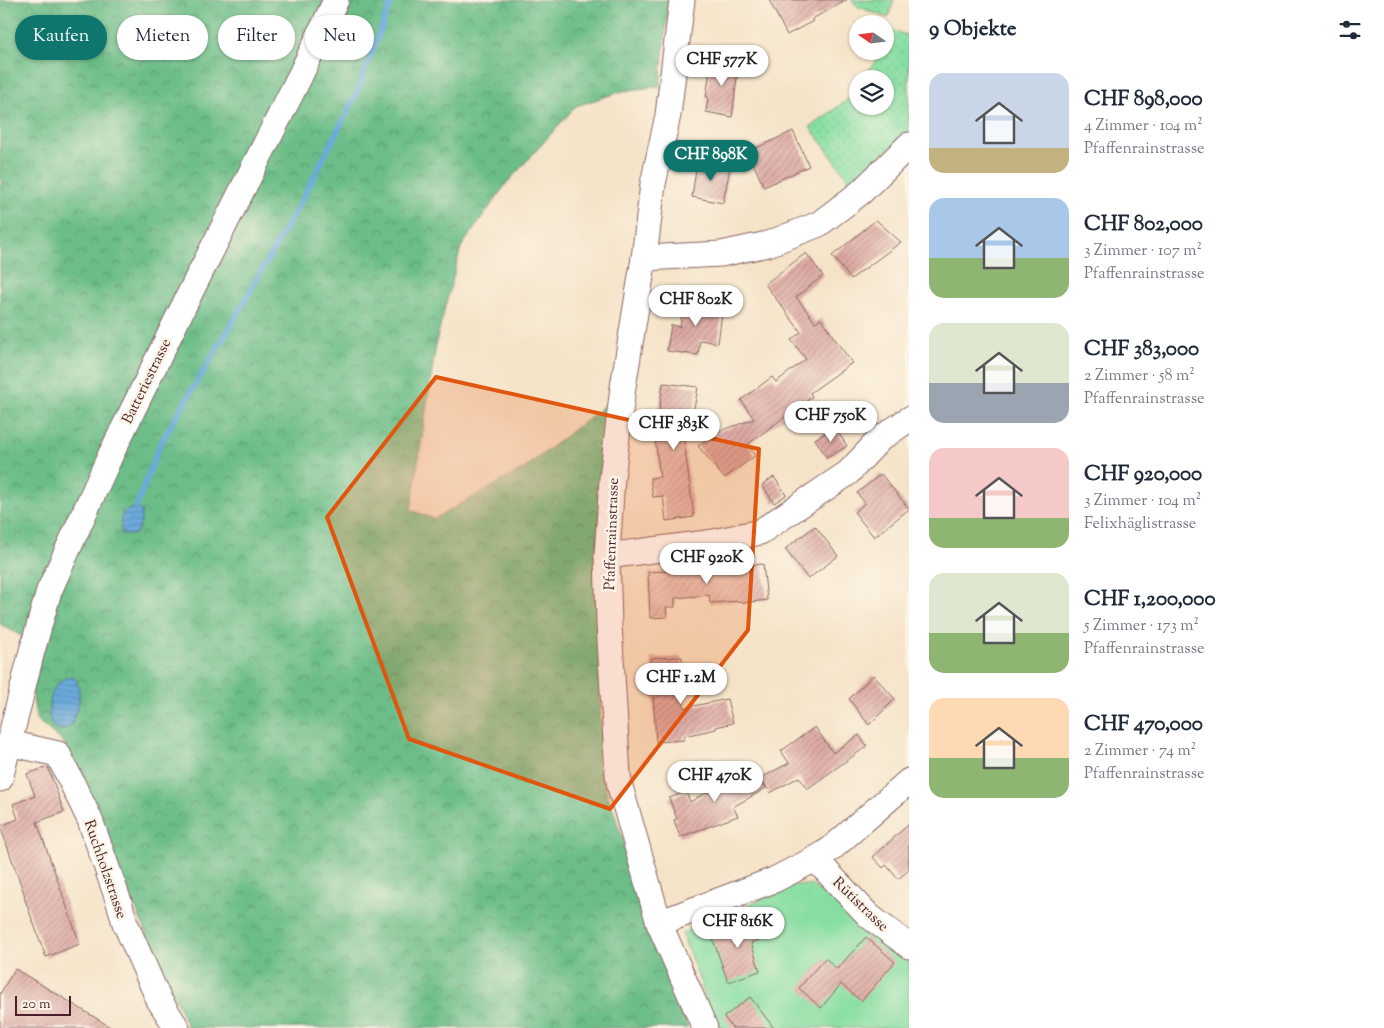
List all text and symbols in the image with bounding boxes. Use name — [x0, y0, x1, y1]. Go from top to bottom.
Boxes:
chip: Kaufen — [15, 15, 107, 60]
chip: Mieten — [117, 15, 208, 60]
chip: Filter — [218, 15, 295, 60]
chip: Neu — [305, 15, 374, 60]
north arrow — [849, 15, 894, 60]
map controls — [849, 15, 894, 115]
text: 9 Objekte — [929, 15, 1017, 45]
icon: filters — [1336, 16, 1364, 44]
pin: CHF 577K — [670, 44, 774, 87]
text: CHF 577K — [687, 49, 757, 72]
button: layers — [849, 70, 894, 115]
text: CHF 898,000 — [1084, 85, 1203, 115]
icon: home — [969, 93, 1029, 153]
text: 4 Zimmer · 104 m² — [1084, 115, 1203, 138]
text: Pfaffenrainstrasse — [1084, 138, 1204, 161]
pin: CHF 898K — [659, 140, 763, 182]
text: CHF 898K — [674, 144, 748, 167]
text: CHF 802,000 — [1084, 210, 1203, 240]
icon: home — [969, 218, 1029, 278]
text: 3 Zimmer · 107 m² — [1084, 240, 1202, 263]
text: Pfaffenrainstrasse — [1084, 263, 1204, 286]
pin: CHF 802K — [644, 284, 748, 327]
text: CHF 802K — [659, 289, 733, 312]
street label: Batteriestrasse — [118, 335, 177, 428]
text: CHF 383,000 — [1084, 335, 1199, 365]
icon: home — [969, 343, 1029, 403]
text: 2 Zimmer · 58 m² — [1084, 365, 1195, 388]
text: Pfaffenrainstrasse — [1084, 388, 1204, 411]
pin: CHF 750K — [779, 400, 883, 443]
text: CHF 750K — [795, 405, 867, 428]
pin: CHF 383K — [622, 408, 726, 451]
text: CHF 383K — [639, 413, 709, 436]
text: CHF 920,000 — [1084, 460, 1202, 490]
icon: home — [969, 468, 1029, 528]
street label: Pfaffenrainstrasse — [600, 477, 625, 591]
text: 3 Zimmer · 104 m² — [1084, 490, 1201, 513]
text: Felixhäglistrasse — [1084, 513, 1196, 536]
pin: CHF 920K — [655, 542, 759, 585]
text: CHF 920K — [670, 547, 744, 570]
text: CHF 1,200,000 — [1084, 585, 1216, 615]
icon: home — [969, 593, 1029, 653]
text: 5 Zimmer · 173 m² — [1084, 615, 1199, 638]
text: Pfaffenrainstrasse — [1084, 638, 1204, 661]
pin: CHF 1.2M — [629, 662, 733, 705]
text: CHF 1.2M — [646, 667, 716, 690]
text: CHF 470,000 — [1084, 710, 1203, 740]
icon: home — [969, 718, 1029, 778]
text: 2 Zimmer · 74 m² — [1084, 740, 1196, 763]
pin: CHF 470K — [663, 760, 767, 803]
text: Pfaffenrainstrasse — [1084, 763, 1204, 786]
text: CHF 470K — [678, 765, 752, 788]
street label: Ruchholzstrasse — [78, 817, 131, 922]
street label: Rütistrasse — [827, 873, 893, 937]
pin: CHF 816K — [686, 906, 790, 949]
text: CHF 816K — [703, 911, 773, 934]
scale bar — [15, 993, 71, 1016]
text: 20 m — [22, 995, 51, 1015]

